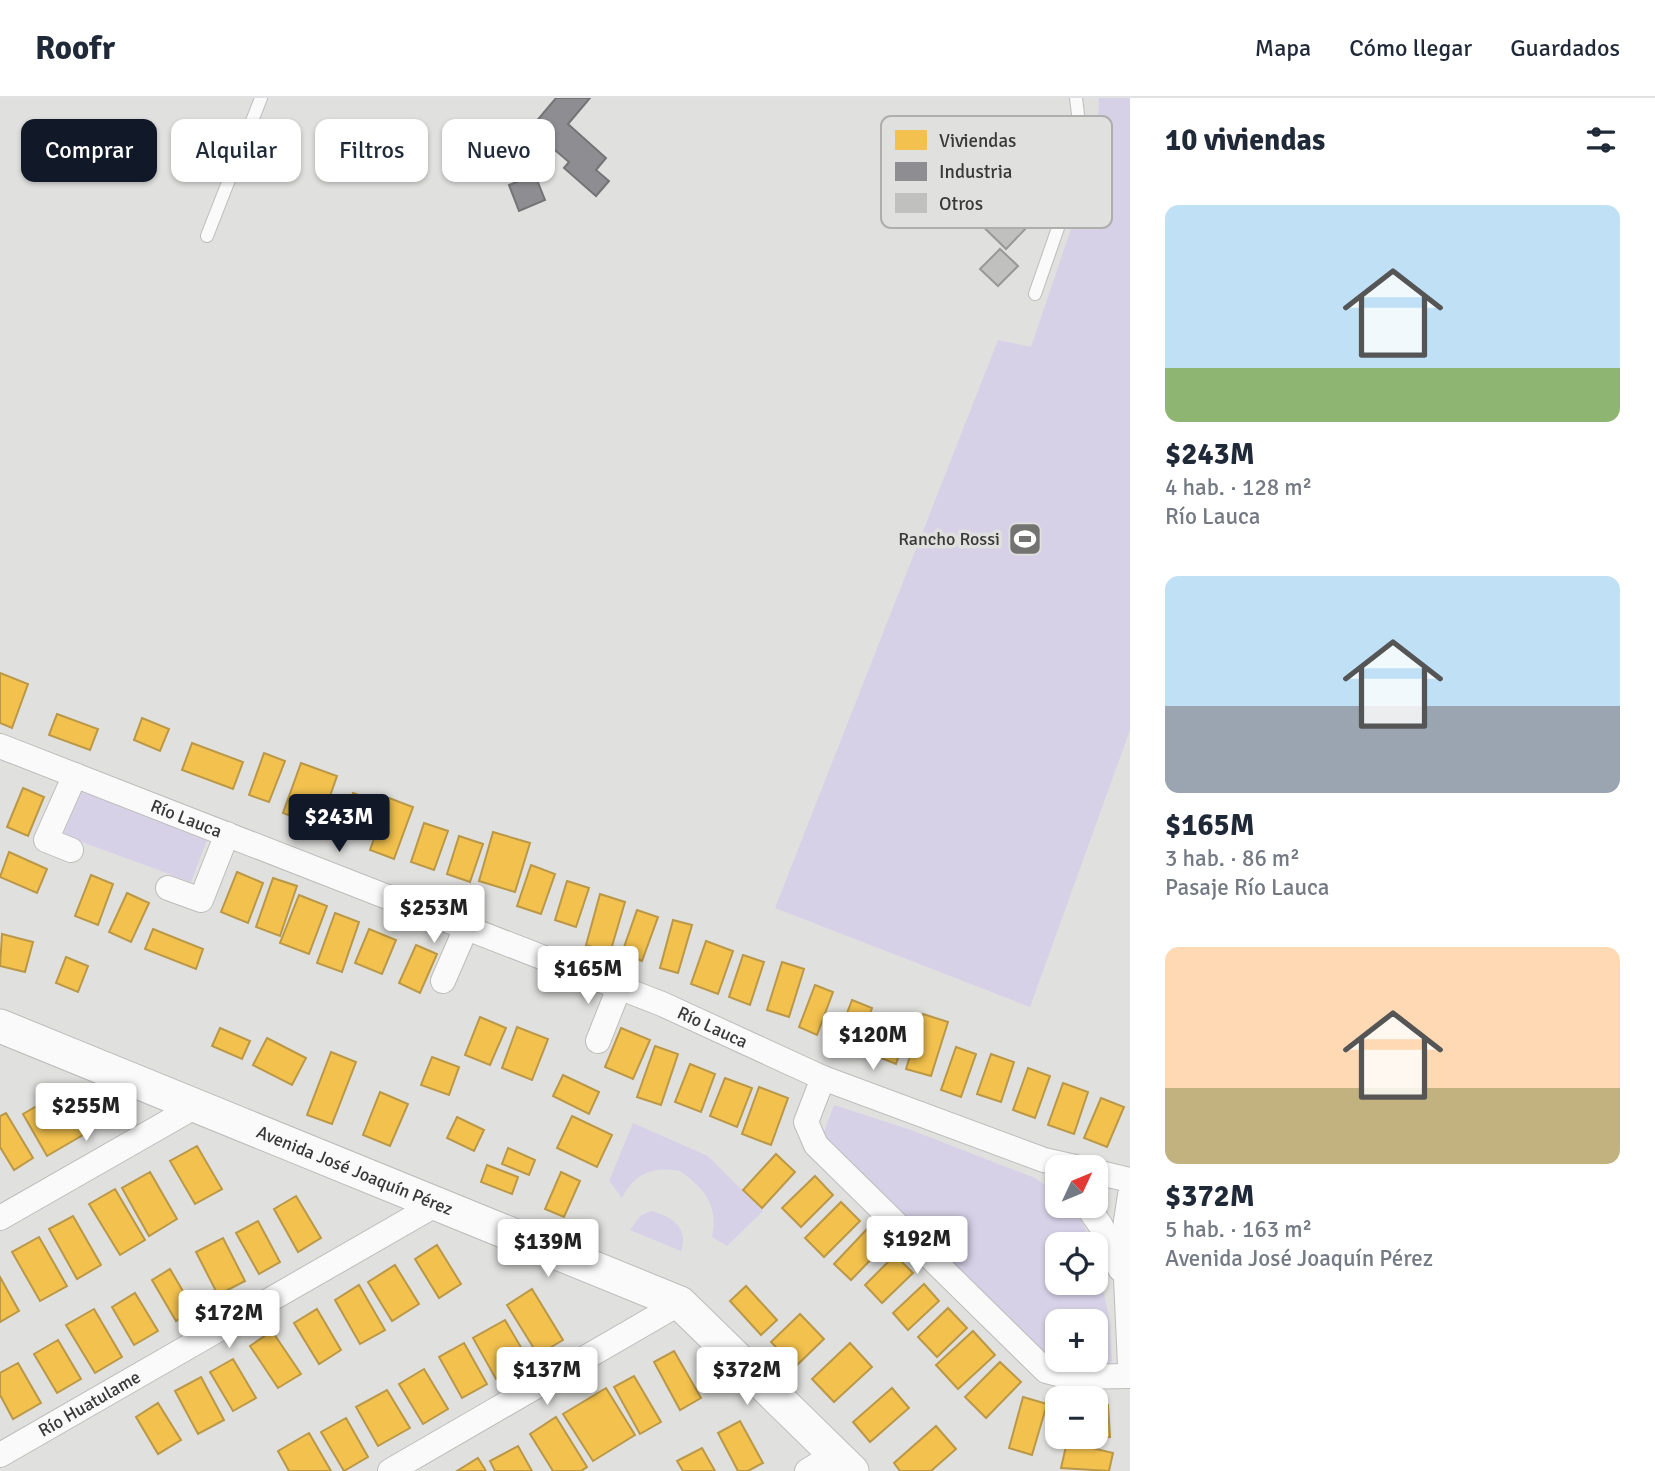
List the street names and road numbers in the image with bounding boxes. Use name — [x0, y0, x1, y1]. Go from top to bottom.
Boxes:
street label: Río Lauca — [147, 795, 225, 842]
street label: Río Lauca — [674, 1002, 751, 1053]
street label: Avenida José Joaquín Pérez — [253, 1121, 456, 1220]
street label: Río Huatulame — [34, 1366, 144, 1442]

